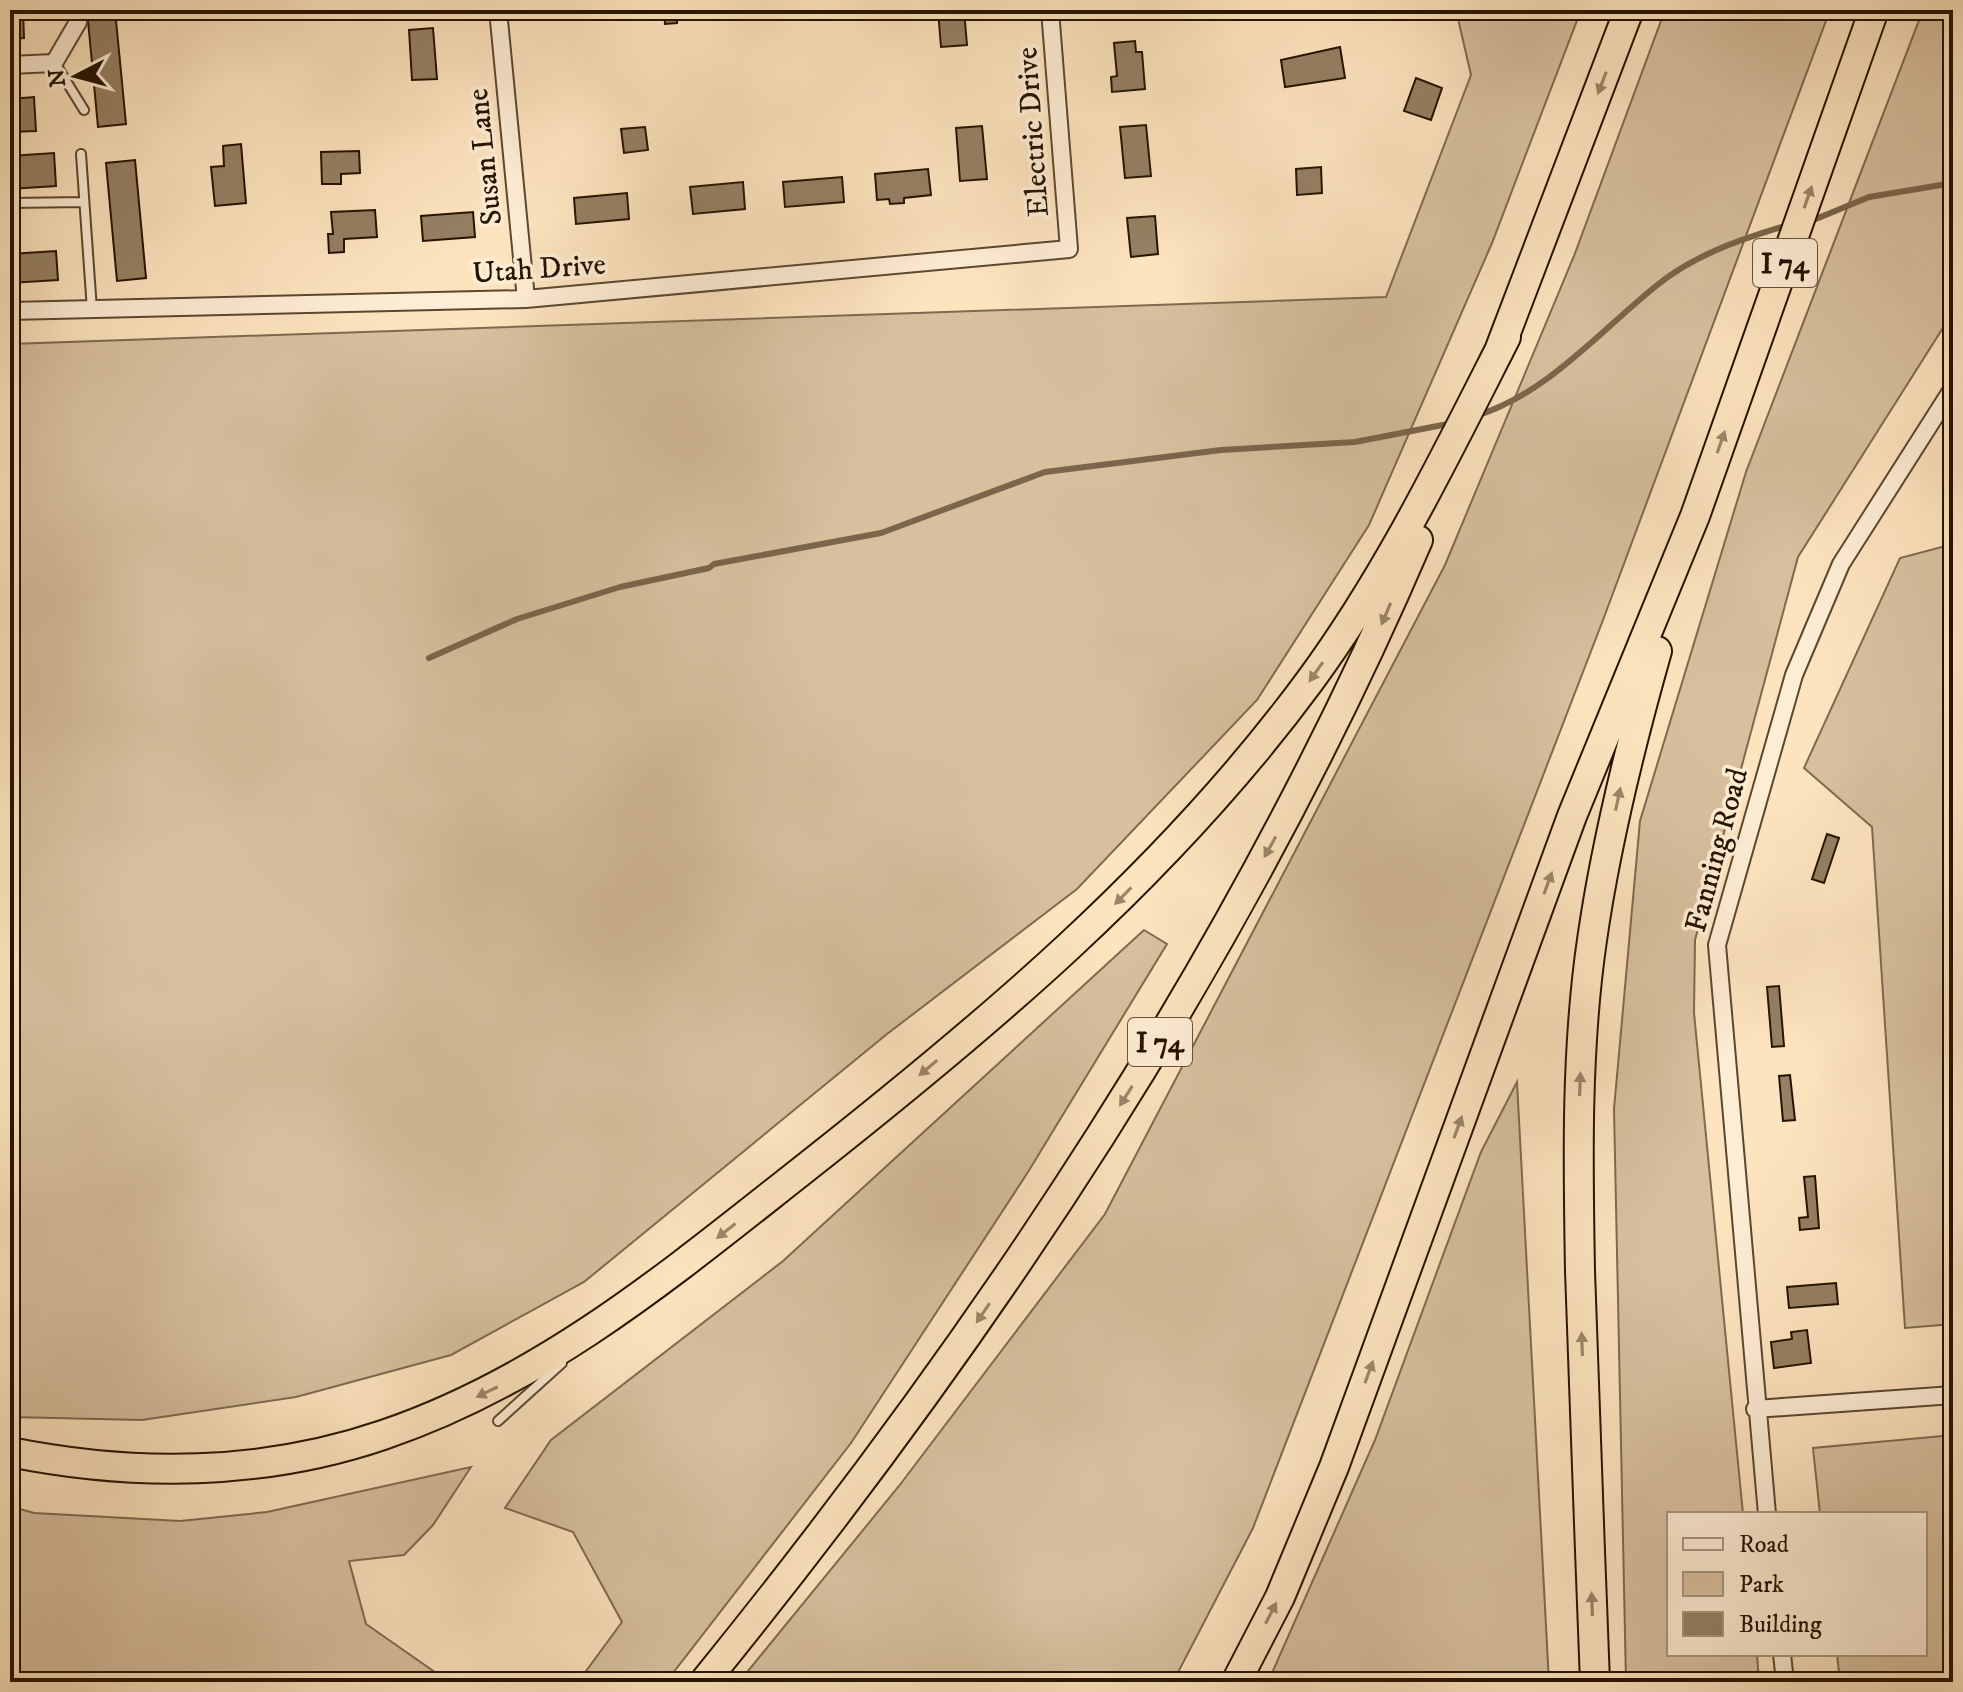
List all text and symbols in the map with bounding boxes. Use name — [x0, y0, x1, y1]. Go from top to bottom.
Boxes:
north arrow — [36, 36, 116, 116]
street label: Electric Drive — [1009, 46, 1058, 218]
text: N — [43, 68, 72, 88]
one-way arrow — [1595, 71, 1607, 95]
street label: Susan Lane — [460, 87, 511, 227]
one-way arrow — [1802, 185, 1815, 209]
road number: I 74 — [1753, 239, 1817, 287]
street label: Utah Drive — [471, 246, 607, 293]
one-way arrow — [1716, 430, 1728, 454]
one-way arrow — [1380, 603, 1393, 626]
one-way arrow — [1309, 662, 1324, 683]
street label: Fanning Road — [1678, 764, 1757, 936]
one-way arrow — [1612, 787, 1625, 812]
one-way arrow — [1263, 836, 1277, 858]
one-way arrow — [1542, 871, 1555, 895]
one-way arrow — [1115, 887, 1133, 906]
road number: I 74 — [1128, 1018, 1192, 1066]
one-way arrow — [918, 1059, 938, 1076]
one-way arrow — [1574, 1071, 1587, 1096]
one-way arrow — [1119, 1085, 1133, 1107]
one-way arrow — [1452, 1115, 1465, 1139]
one-way arrow — [716, 1222, 736, 1239]
one-way arrow — [976, 1303, 991, 1324]
one-way arrow — [1576, 1331, 1589, 1356]
one-way arrow — [1363, 1359, 1375, 1383]
one-way arrow — [476, 1385, 499, 1399]
legend — [1667, 1512, 1927, 1656]
text: Road — [1739, 1530, 1789, 1560]
text: Park — [1739, 1570, 1784, 1600]
one-way arrow — [1586, 1591, 1599, 1616]
one-way arrow — [1265, 1601, 1278, 1624]
text: Building — [1739, 1610, 1822, 1640]

